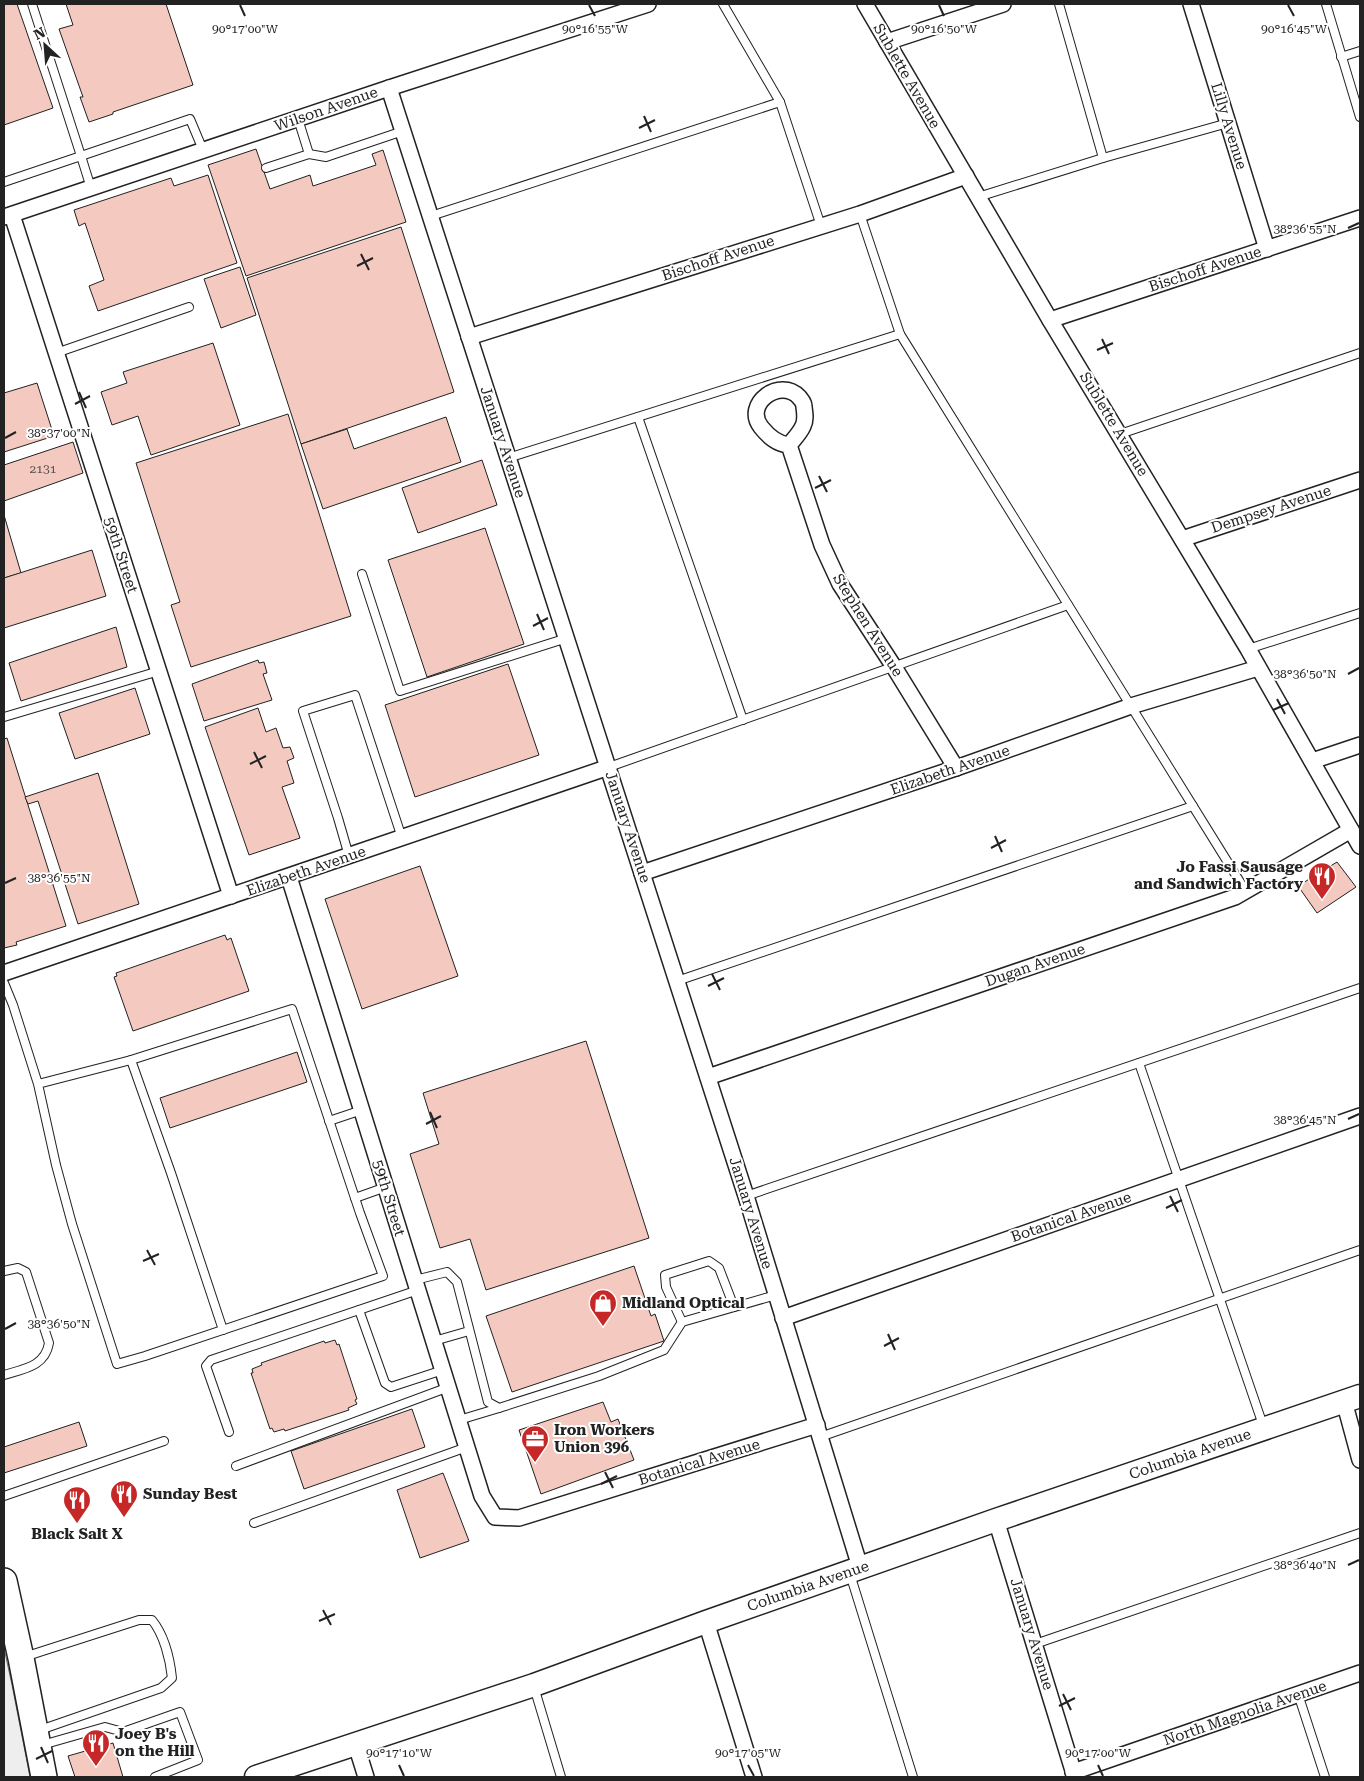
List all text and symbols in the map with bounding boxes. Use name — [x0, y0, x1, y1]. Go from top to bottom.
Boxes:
north arrow — [20, 20, 70, 70]
street label: Sublette Avenue — [870, 20, 944, 132]
text: 90°17'00"W — [212, 22, 279, 36]
text: 90°16'55"W — [562, 22, 629, 36]
text: 90°16'50"W — [911, 22, 978, 36]
text: 90°16'45"W — [1261, 22, 1328, 36]
text: N — [31, 24, 48, 43]
street label: Lilly Avenue — [1207, 80, 1251, 172]
street label: Wilson Avenue — [272, 83, 380, 135]
text: 38°36'55"N — [1273, 222, 1337, 236]
street label: Bischoff Avenue — [659, 231, 777, 285]
street label: Bischoff Avenue — [1146, 242, 1264, 296]
street label: Sublette Avenue — [1076, 369, 1152, 479]
street label: January Avenue — [476, 384, 530, 500]
text: 38°37'00"N — [27, 426, 91, 440]
house number: 2131 — [30, 462, 57, 476]
street label: Dempsey Avenue — [1209, 481, 1333, 537]
street label: 59th Street — [100, 515, 142, 596]
street label: Stephen Avenue — [829, 570, 907, 680]
text: 38°36'50"N — [1273, 667, 1337, 681]
street label: Elizabeth Avenue — [888, 741, 1012, 799]
street label: January Avenue — [601, 769, 655, 885]
street label: Elizabeth Avenue — [244, 842, 368, 900]
place label: Jo Fassi Sausage and Sandwich Factory — [1134, 858, 1303, 893]
restaurant icon: Jo Fassi Sausage and Sandwich Factory — [1307, 861, 1337, 900]
text: 38°36'55"N — [27, 871, 91, 885]
street label: Dugan Avenue — [983, 939, 1087, 991]
text: 38°36'45"N — [1273, 1113, 1337, 1127]
street label: January Avenue — [725, 1155, 777, 1271]
street label: 59th Street — [369, 1158, 409, 1239]
street label: Botanical Avenue — [1008, 1188, 1134, 1246]
shop icon: Midland Optical — [588, 1288, 618, 1327]
place label: Midland Optical — [622, 1294, 745, 1312]
text: 38°36'50"N — [27, 1317, 91, 1331]
place label: Iron Workers Union 396 — [554, 1421, 655, 1456]
office icon: Iron Workers Union 396 — [520, 1424, 550, 1463]
street label: Columbia Avenue — [1127, 1425, 1253, 1483]
street label: Botanical Avenue — [636, 1435, 762, 1489]
restaurant icon: Sunday Best — [109, 1479, 139, 1518]
restaurant icon: Black Salt X — [62, 1485, 92, 1524]
place label: Sunday Best — [143, 1485, 237, 1503]
place label: Black Salt X — [31, 1525, 123, 1543]
street label: Columbia Avenue — [745, 1557, 871, 1615]
text: 38°36'40"N — [1273, 1558, 1337, 1572]
street label: January Avenue — [1006, 1576, 1058, 1692]
street label: North Magnolia Avenue — [1161, 1677, 1329, 1749]
place label: Joey B's on the Hill — [115, 1725, 195, 1760]
restaurant icon: Joey B's on the Hill — [81, 1728, 111, 1767]
text: 90°17'10"W — [366, 1746, 433, 1760]
text: 90°17'05"W — [715, 1746, 782, 1760]
text: 90°17'00"W — [1065, 1746, 1132, 1760]

